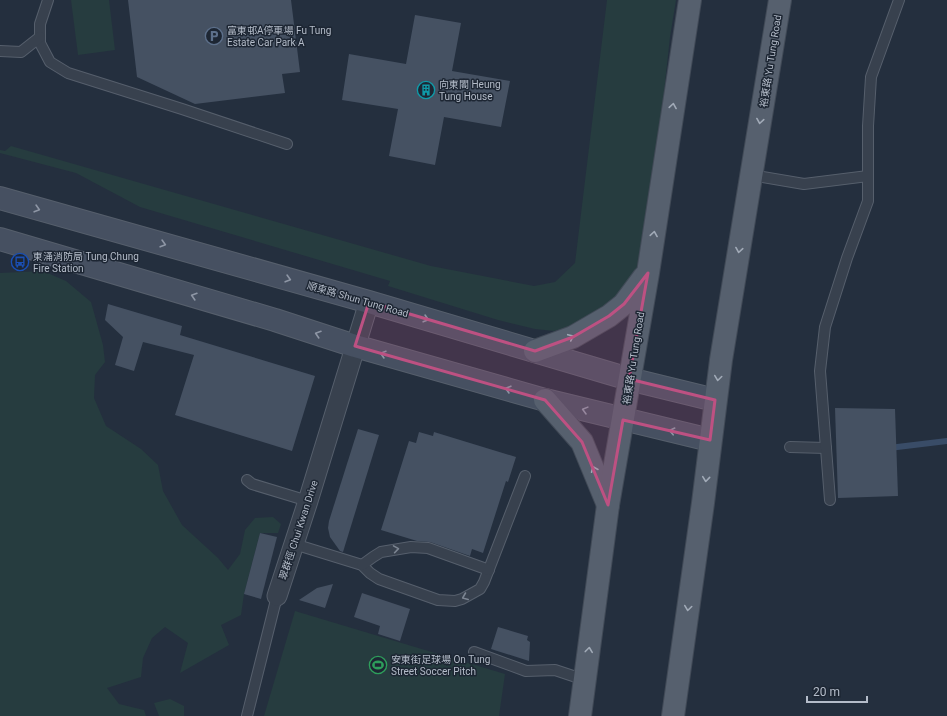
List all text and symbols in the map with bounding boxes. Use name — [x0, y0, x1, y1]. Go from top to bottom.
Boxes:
street label: 裕東路 Yu Tung Road — [758, 14, 783, 108]
place label: 富東邨A停車場 Fu Tung Estate Car Park A — [227, 25, 331, 48]
parking icon: 富東邨A停車場 Fu Tung Estate Car Park A — [204, 26, 224, 46]
place label: 向東閣 Heung Tung House — [439, 79, 501, 102]
building icon: 向東閣 Heung Tung House — [416, 80, 436, 100]
one-way arrow — [669, 103, 677, 109]
one-way arrow — [756, 118, 765, 124]
one-way arrow — [34, 204, 41, 213]
one-way arrow — [649, 231, 657, 237]
one-way arrow — [159, 239, 166, 248]
one-way arrow — [735, 247, 744, 253]
place label: 東涌消防局 Tung Chung Fire Station — [33, 251, 139, 274]
bus stop icon: 東涌消防局 Tung Chung Fire Station — [10, 252, 30, 272]
one-way arrow — [285, 275, 291, 283]
street label: 順東路 Shun Tung Road — [306, 280, 410, 319]
one-way arrow — [190, 292, 197, 301]
street label: 裕東路 Yu Tung Road — [621, 311, 646, 405]
one-way arrow — [423, 314, 430, 323]
one-way arrow — [315, 330, 322, 339]
one-way arrow — [567, 334, 575, 342]
one-way arrow — [379, 350, 386, 359]
one-way arrow — [714, 375, 723, 381]
one-way arrow — [504, 385, 511, 394]
one-way arrow — [582, 406, 589, 415]
one-way arrow — [669, 428, 675, 436]
one-way arrow — [591, 466, 599, 473]
one-way arrow — [701, 476, 710, 482]
street label: 翠群徑 Chui Kwan Drive — [277, 479, 320, 581]
one-way arrow — [393, 546, 399, 554]
one-way arrow — [461, 593, 468, 601]
one-way arrow — [684, 605, 693, 611]
one-way arrow — [585, 647, 594, 653]
place label: 安東街足球場 On Tung Street Soccer Pitch — [391, 654, 490, 677]
sports icon: 安東街足球場 On Tung Street Soccer Pitch — [368, 655, 388, 675]
scale bar — [807, 678, 867, 704]
text: 20 m — [813, 685, 840, 699]

